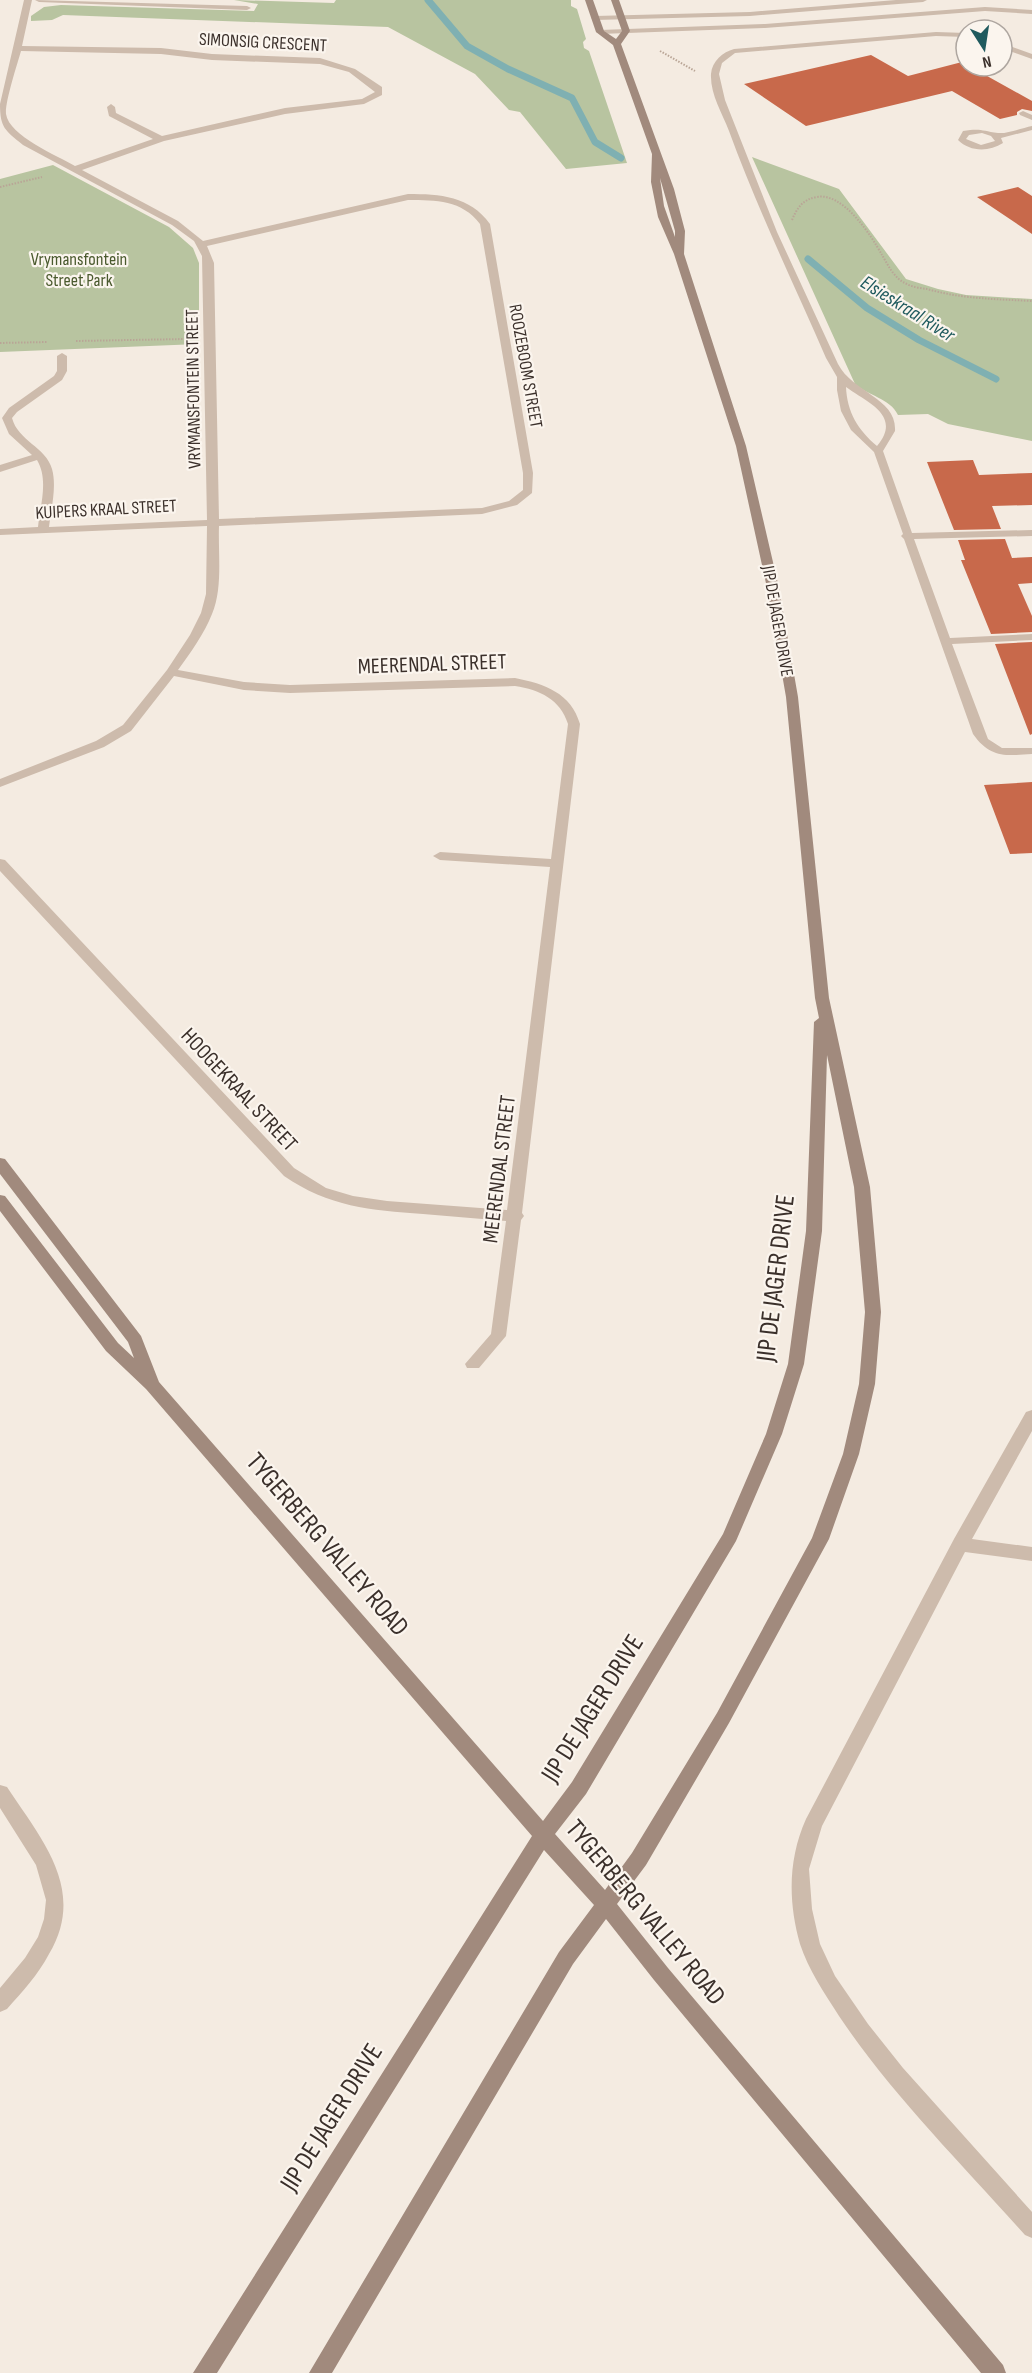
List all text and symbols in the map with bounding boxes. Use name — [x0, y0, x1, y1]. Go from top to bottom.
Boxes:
north arrow — [954, 18, 1014, 78]
street label: SIMONSIG CRESCENT — [198, 29, 327, 56]
text: N — [981, 51, 993, 71]
park label: Vrymansfontein Street Park — [31, 249, 127, 291]
water label: Elsieskraal River — [856, 270, 960, 348]
street label: ROOZEBOOM STREET — [504, 303, 547, 430]
street label: VRYMANSFONTEIN STREET — [182, 309, 205, 469]
street label: KUIPERS KRAAL STREET — [35, 495, 177, 524]
street label: JIP DE JAGER DRIVE — [757, 563, 798, 678]
street label: MEERENDAL STREET — [357, 648, 507, 681]
street label: HOOGEKRAAL STREET — [175, 1023, 303, 1157]
street label: MEERENDAL STREET — [477, 1094, 522, 1245]
street label: JIP DE JAGER DRIVE — [750, 1193, 802, 1365]
street label: TYGERBERG VALLEY ROAD — [239, 1447, 415, 1643]
street label: JIP DE JAGER DRIVE — [534, 1629, 651, 1789]
street label: TYGERBERG VALLEY ROAD — [558, 1814, 732, 2012]
street label: JIP DE JAGER DRIVE — [273, 2038, 390, 2198]

